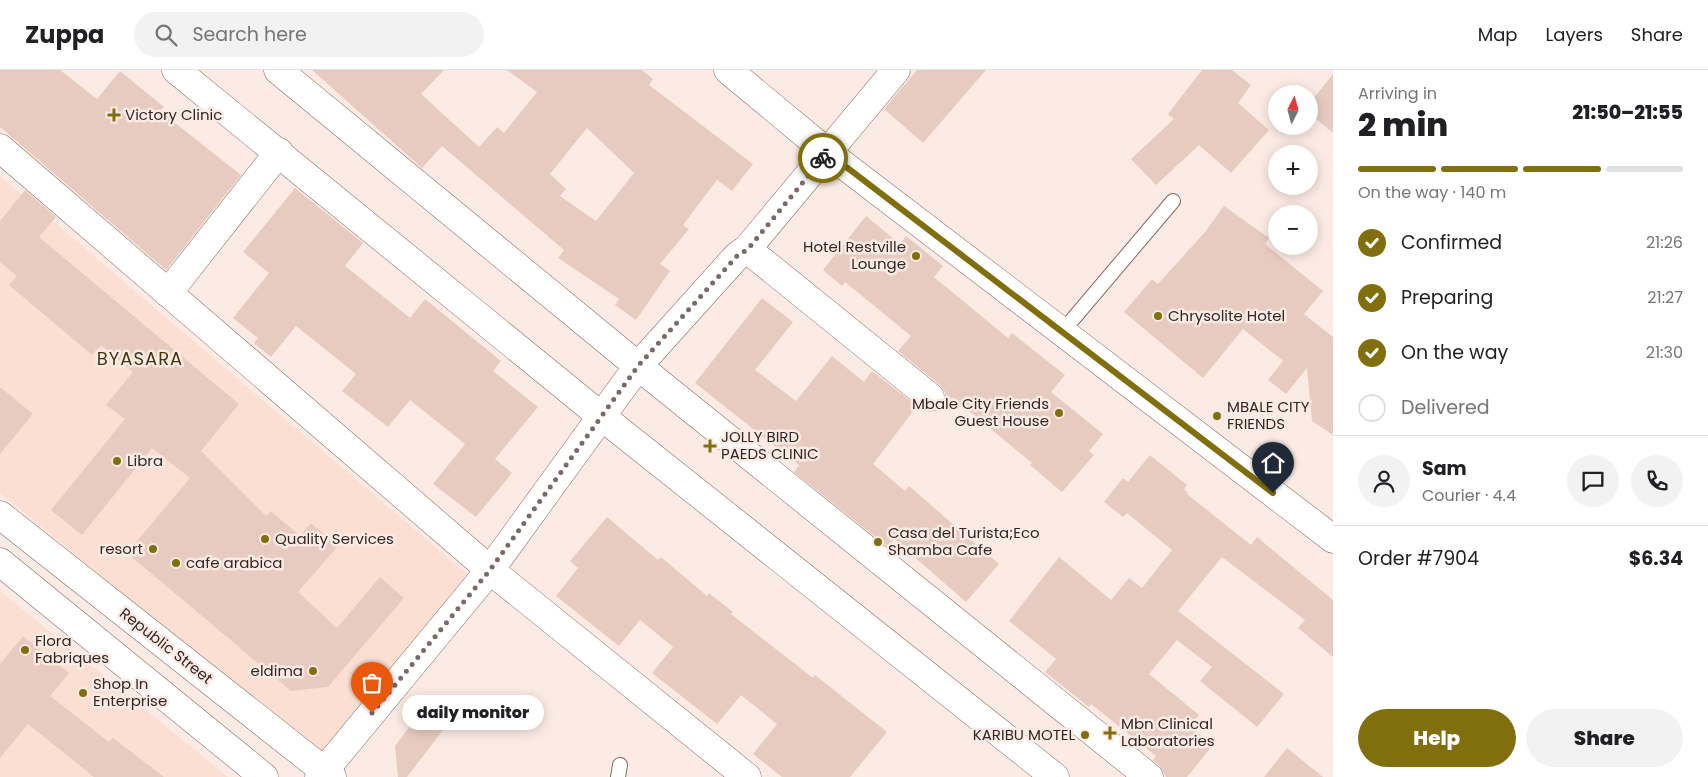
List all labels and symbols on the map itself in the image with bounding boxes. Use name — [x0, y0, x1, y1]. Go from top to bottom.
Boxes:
north arrow — [1268, 85, 1318, 135]
place label: Victory Clinic — [125, 104, 222, 125]
marker: Victory Clinic — [107, 108, 121, 122]
courier — [798, 133, 848, 183]
place label: Hotel Restville Lounge — [803, 236, 906, 274]
marker: Hotel Restville Lounge — [910, 250, 922, 262]
place label: Chrysolite Hotel — [1168, 305, 1285, 326]
marker: Chrysolite Hotel — [1152, 310, 1164, 322]
district label: BYASARA — [97, 346, 183, 371]
place label: Mbale City Friends Guest House — [912, 393, 1049, 431]
place label: MBALE CITY FRIENDS — [1227, 396, 1310, 434]
marker: Mbale City Friends Guest House — [1053, 407, 1065, 419]
marker: MBALE CITY FRIENDS — [1211, 410, 1223, 422]
place label: JOLLY BIRD PAEDS CLINIC — [721, 426, 818, 464]
marker: JOLLY BIRD PAEDS CLINIC — [703, 439, 717, 453]
pin — [1252, 442, 1294, 493]
place label: Libra — [127, 450, 163, 471]
marker: Libra — [111, 455, 123, 467]
place label: Casa del Turista;Eco Shamba Cafe — [888, 522, 1040, 560]
place label: Quality Services — [275, 528, 394, 549]
marker: Quality Services — [259, 533, 271, 545]
marker: Casa del Turista;Eco Shamba Cafe — [872, 536, 884, 548]
place label: resort — [100, 538, 143, 559]
marker: resort — [147, 543, 159, 555]
place label: cafe arabica — [186, 552, 282, 573]
marker: cafe arabica — [170, 557, 182, 569]
street label: Republic Street — [115, 603, 217, 689]
place label: Flora Fabriques — [35, 630, 109, 668]
marker: Flora Fabriques — [19, 644, 31, 656]
place label: eldima — [251, 660, 303, 681]
pin — [351, 662, 393, 713]
marker: eldima — [307, 665, 319, 677]
place label: Shop In Enterprise — [93, 673, 167, 711]
marker: Shop In Enterprise — [77, 687, 89, 699]
callout: daily monitor — [402, 696, 544, 730]
place label: Mbn Clinical Laboratories — [1121, 713, 1215, 751]
place label: KARIBU MOTEL — [973, 724, 1076, 745]
marker: Mbn Clinical Laboratories — [1103, 726, 1117, 740]
marker: KARIBU MOTEL — [1079, 729, 1091, 741]

